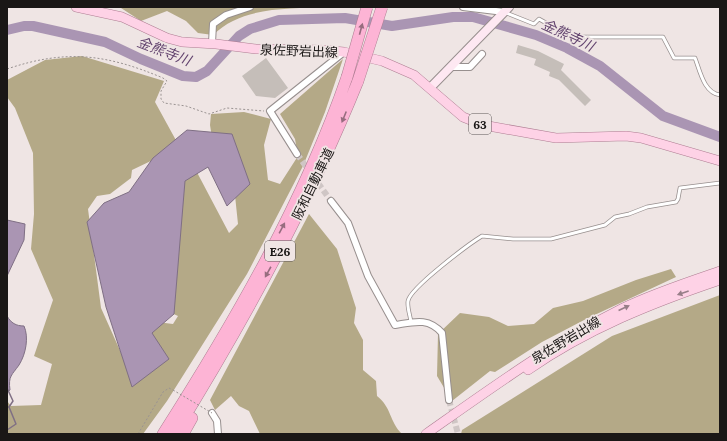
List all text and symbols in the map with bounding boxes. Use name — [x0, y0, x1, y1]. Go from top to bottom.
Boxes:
water label: 金熊寺川 — [539, 15, 599, 56]
one-way arrow — [359, 23, 365, 35]
water label: 金熊寺川 — [135, 33, 195, 70]
street label: 泉佐野岩出線 — [260, 41, 338, 61]
one-way arrow — [340, 112, 346, 124]
road number: 63 — [469, 114, 491, 134]
street label: 阪和自動車道 — [288, 145, 338, 223]
one-way arrow — [279, 222, 286, 234]
road number: E26 — [265, 241, 295, 261]
one-way arrow — [265, 266, 272, 278]
one-way arrow — [677, 290, 689, 296]
one-way arrow — [618, 305, 629, 311]
street label: 泉佐野岩出線 — [528, 313, 604, 367]

